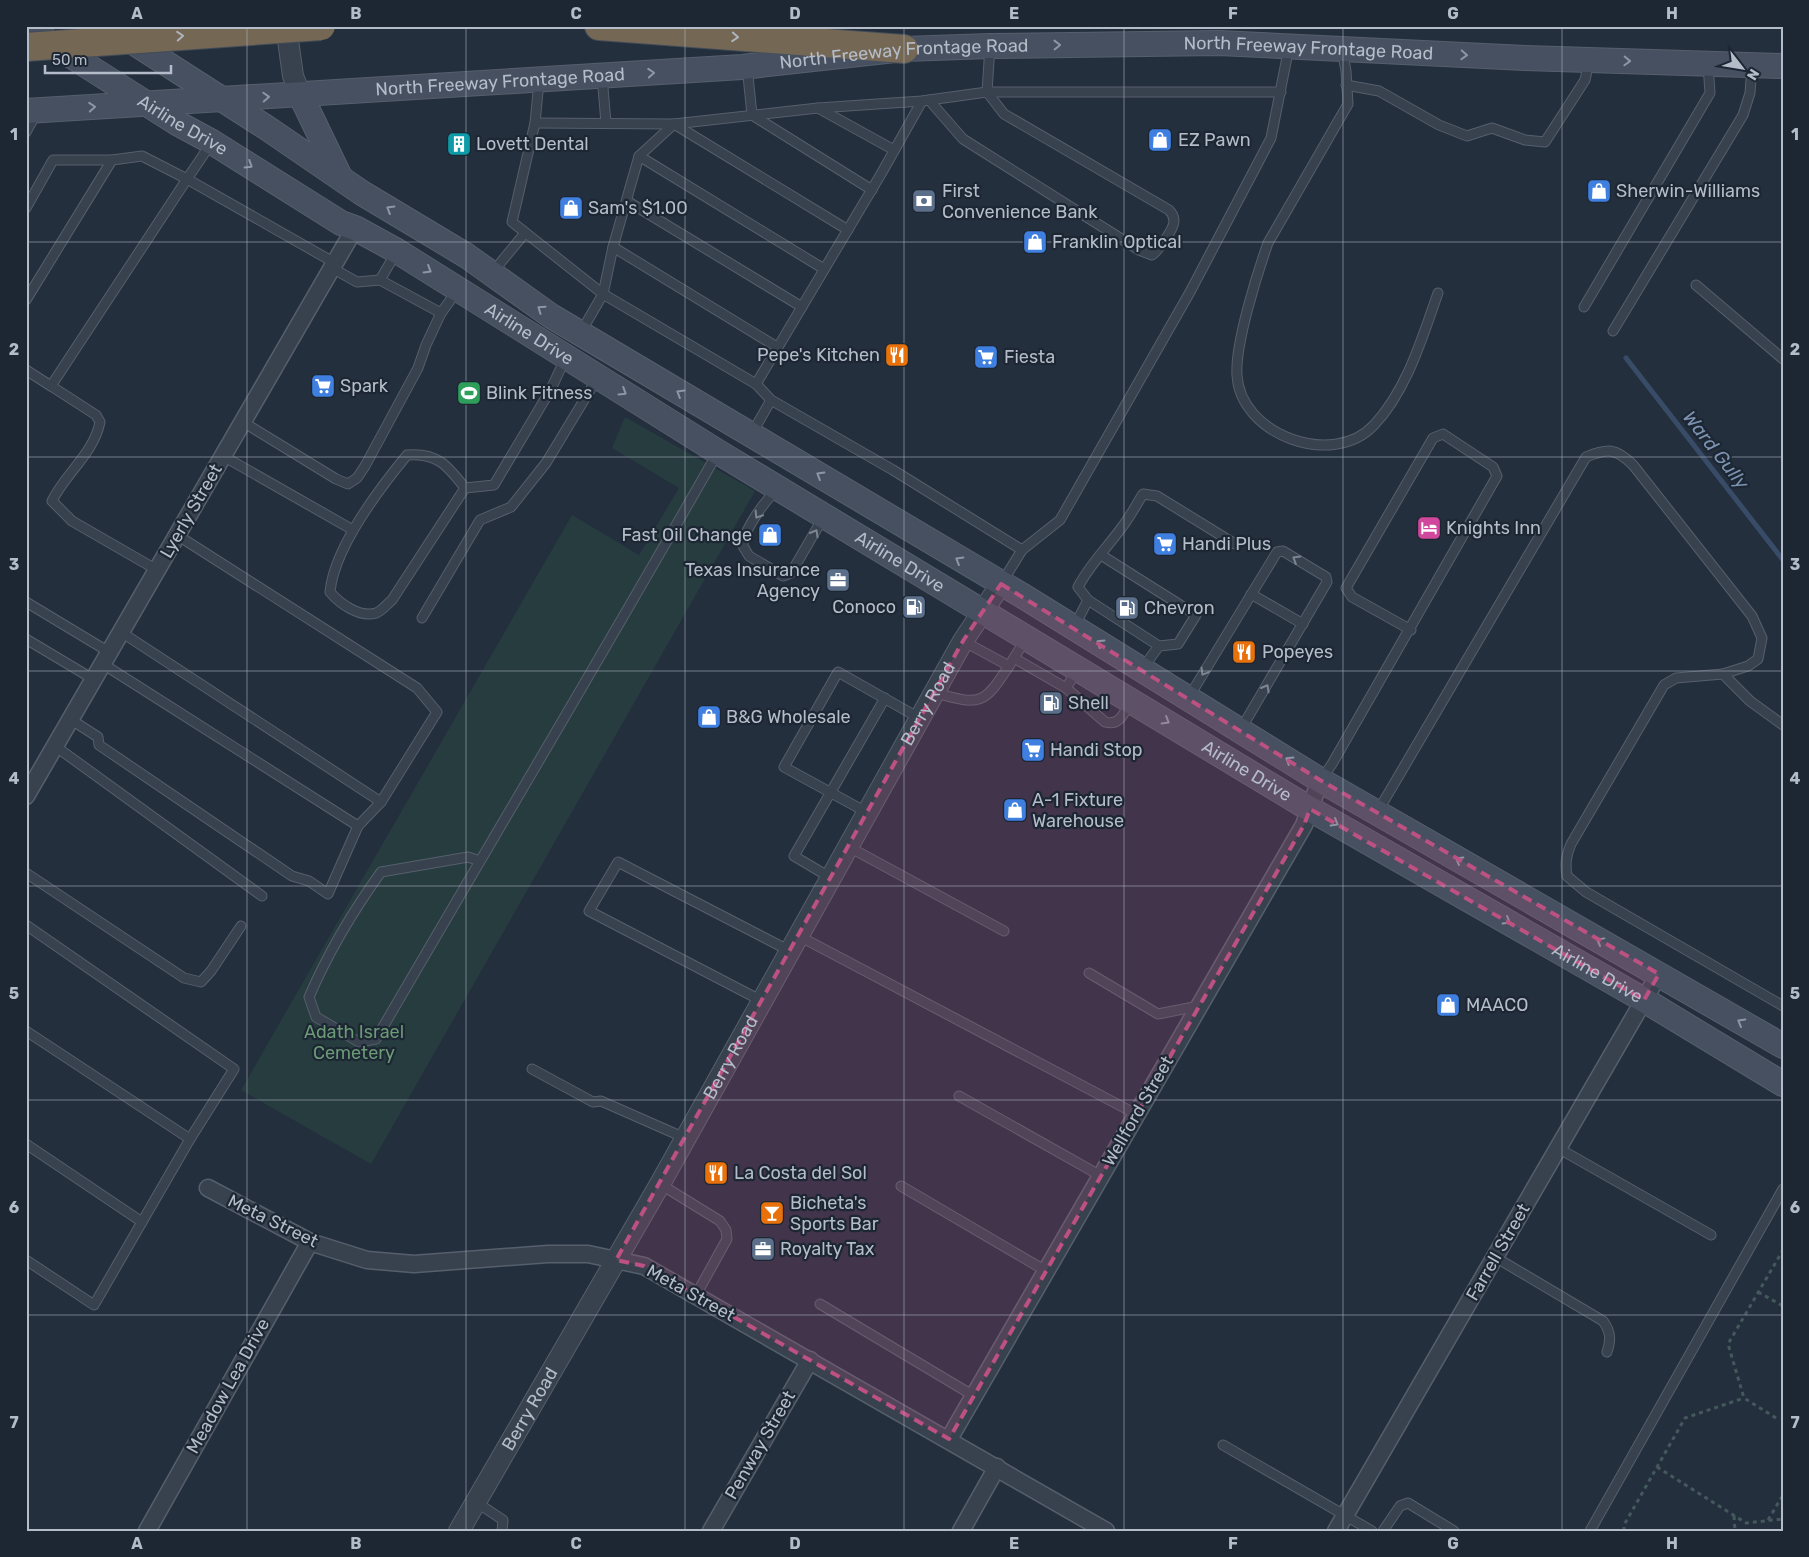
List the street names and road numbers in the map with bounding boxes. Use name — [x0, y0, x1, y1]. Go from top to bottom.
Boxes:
street label: North Freeway Frontage Road — [1184, 32, 1434, 64]
street label: North Freeway Frontage Road — [778, 34, 1029, 74]
street label: North Freeway Frontage Road — [375, 63, 625, 101]
street label: Airline Drive — [134, 90, 232, 160]
street label: Airline Drive — [481, 298, 578, 370]
street label: Lyerly Street — [155, 460, 227, 562]
street label: Airline Drive — [851, 526, 949, 597]
street label: Berry Road — [896, 658, 960, 749]
street label: Airline Drive — [1198, 735, 1296, 806]
street label: Airline Drive — [1548, 939, 1647, 1008]
street label: Berry Road — [699, 1012, 763, 1103]
street label: Wellford Street — [1098, 1052, 1178, 1170]
street label: Meta Street — [224, 1190, 322, 1252]
street label: Farrell Street — [1461, 1199, 1535, 1305]
street label: Meta Street — [643, 1260, 739, 1326]
street label: Meadow Lea Drive — [182, 1315, 274, 1457]
street label: Berry Road — [497, 1364, 562, 1454]
street label: Penway Street — [720, 1387, 800, 1503]

